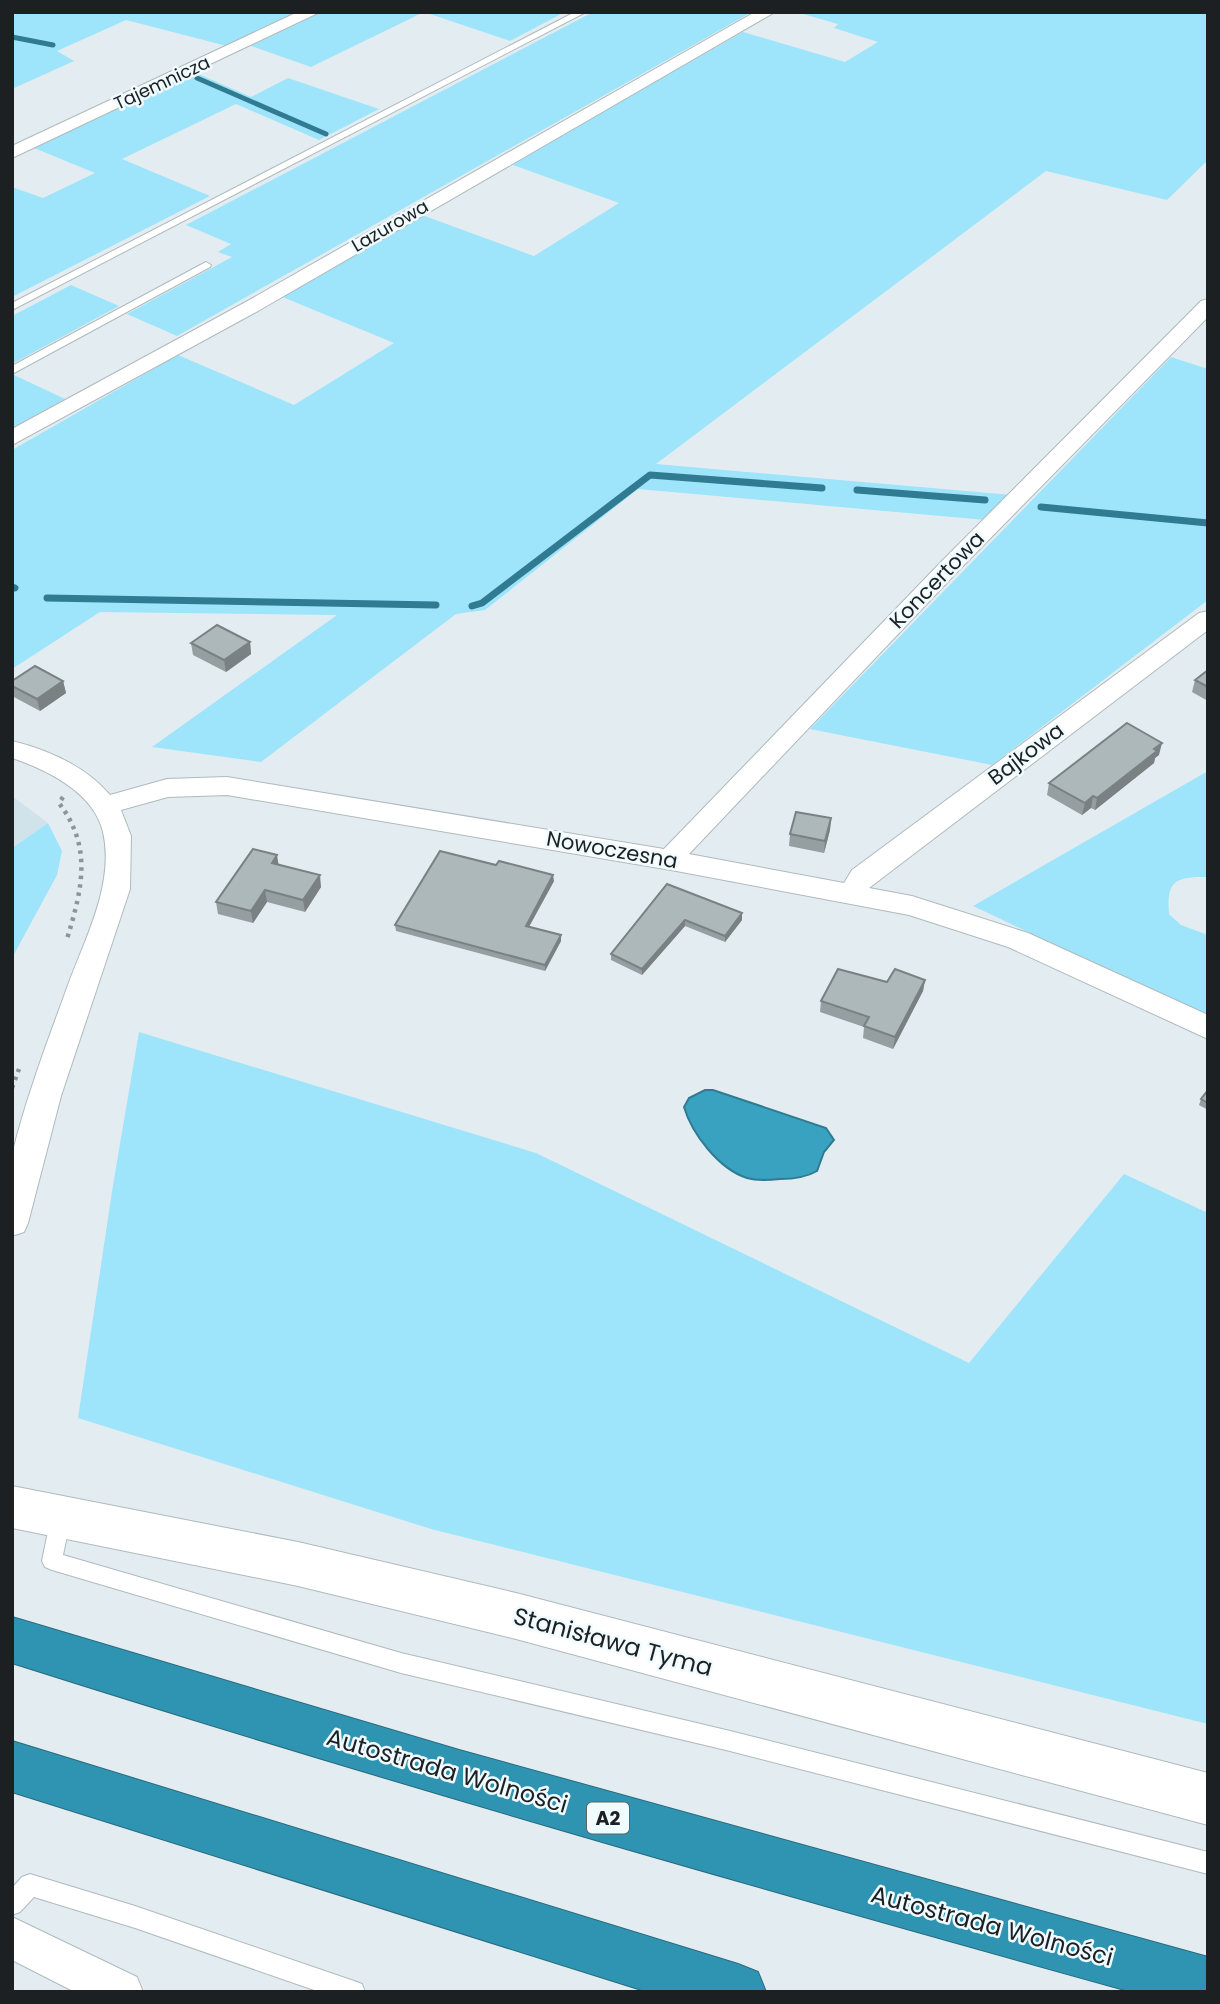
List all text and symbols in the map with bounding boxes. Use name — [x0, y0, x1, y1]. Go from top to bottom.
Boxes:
street label: Tajemnicza — [110, 49, 214, 116]
street label: Lazurowa — [347, 194, 433, 258]
street label: Koncertowa — [883, 524, 991, 635]
street label: Bajkowa — [982, 716, 1070, 792]
street label: Nowoczesna — [544, 824, 680, 875]
street label: Stanisława Tyma — [510, 1599, 716, 1684]
street label: Autostrada Wolności — [323, 1720, 572, 1821]
road number: A2 — [587, 1802, 629, 1834]
street label: Autostrada Wolności — [867, 1877, 1117, 1974]

